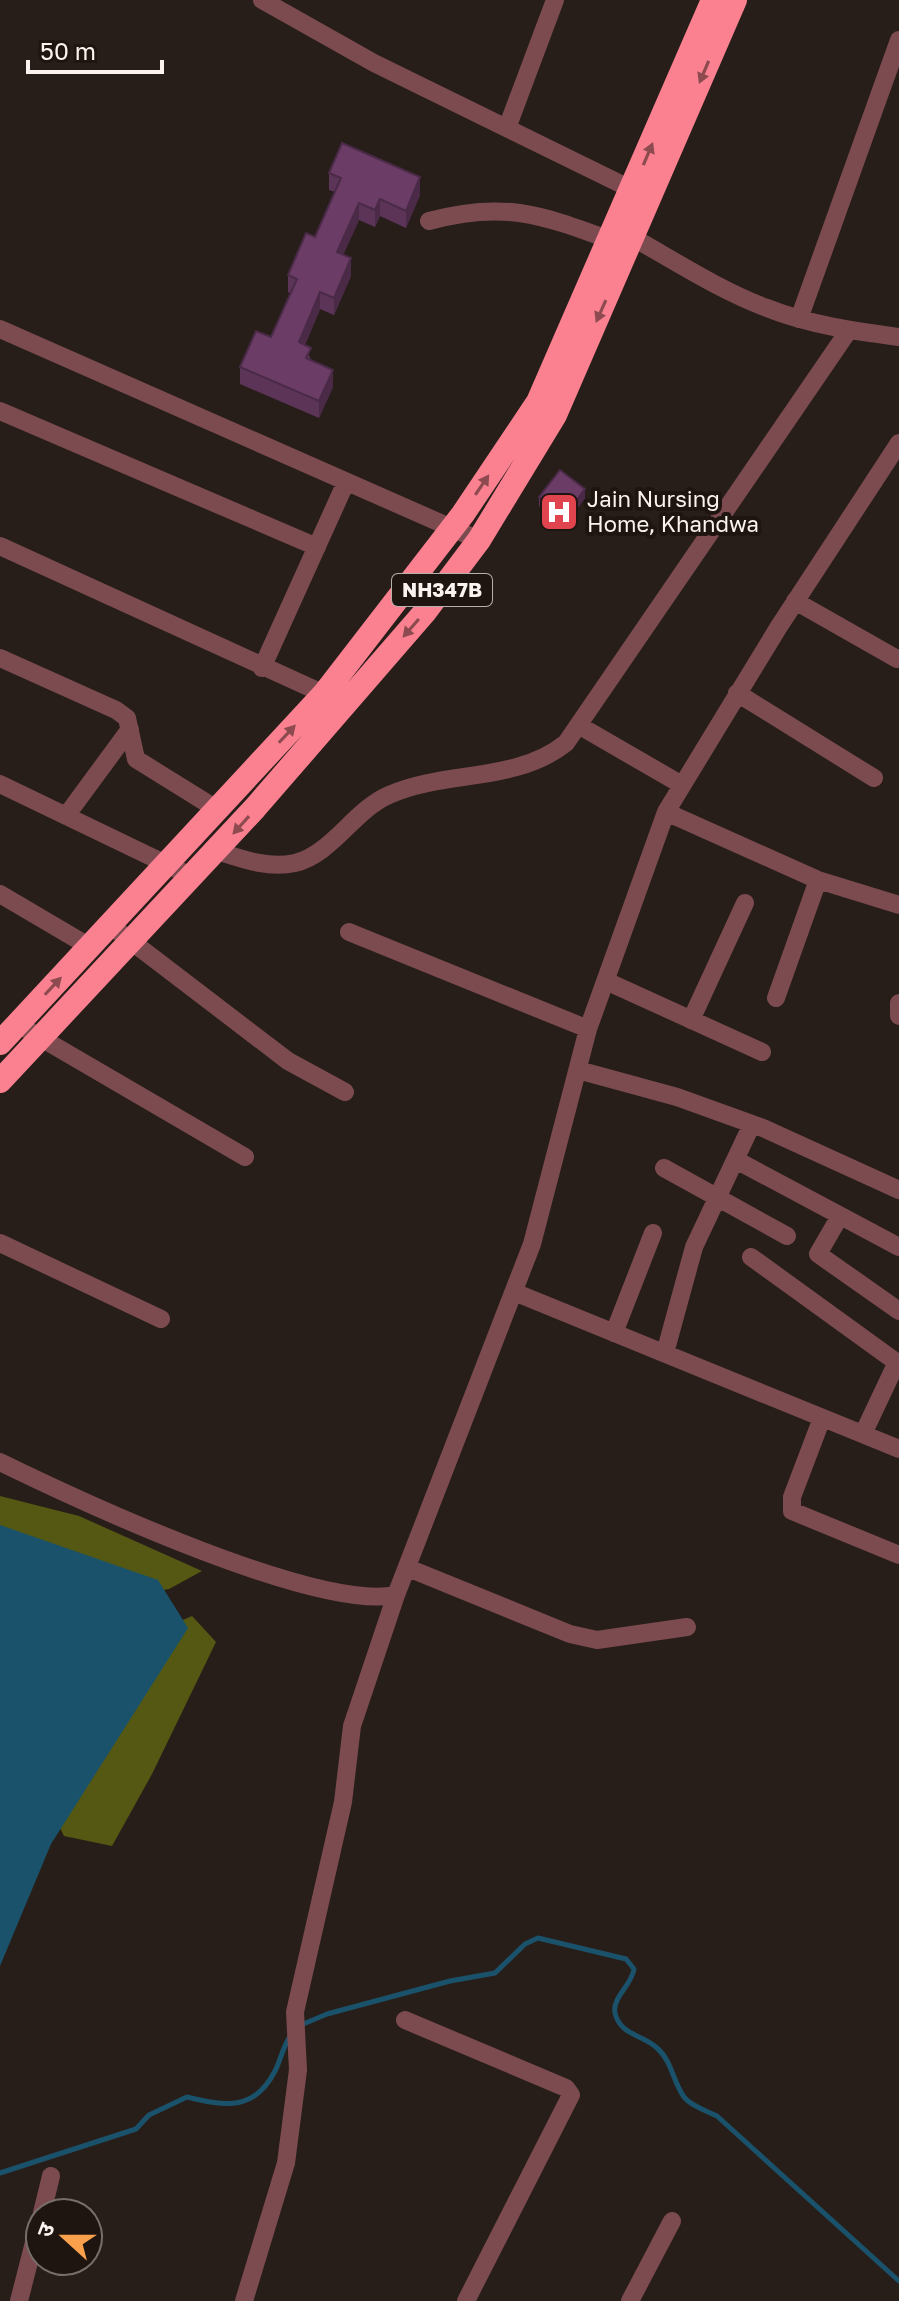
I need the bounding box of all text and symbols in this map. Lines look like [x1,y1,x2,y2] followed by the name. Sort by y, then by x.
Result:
[28,24,162,74] scale bar
[40,36,96,65] text: 50 m
[697,60,710,84] one-way arrow
[642,142,655,166] one-way arrow
[595,299,608,323] one-way arrow
[474,475,489,496] one-way arrow
[587,485,759,537] place label: Jain Nursing Home, Khandwa
[538,491,580,533] hospital icon: Jain Nursing Home, Khandwa
[392,574,492,606] road number: NH347B
[403,618,420,638] one-way arrow
[278,725,296,744] one-way arrow
[232,815,250,834] one-way arrow
[44,977,62,996] one-way arrow
[24,2197,104,2277] north arrow
[30,2218,60,2241] text: उ

